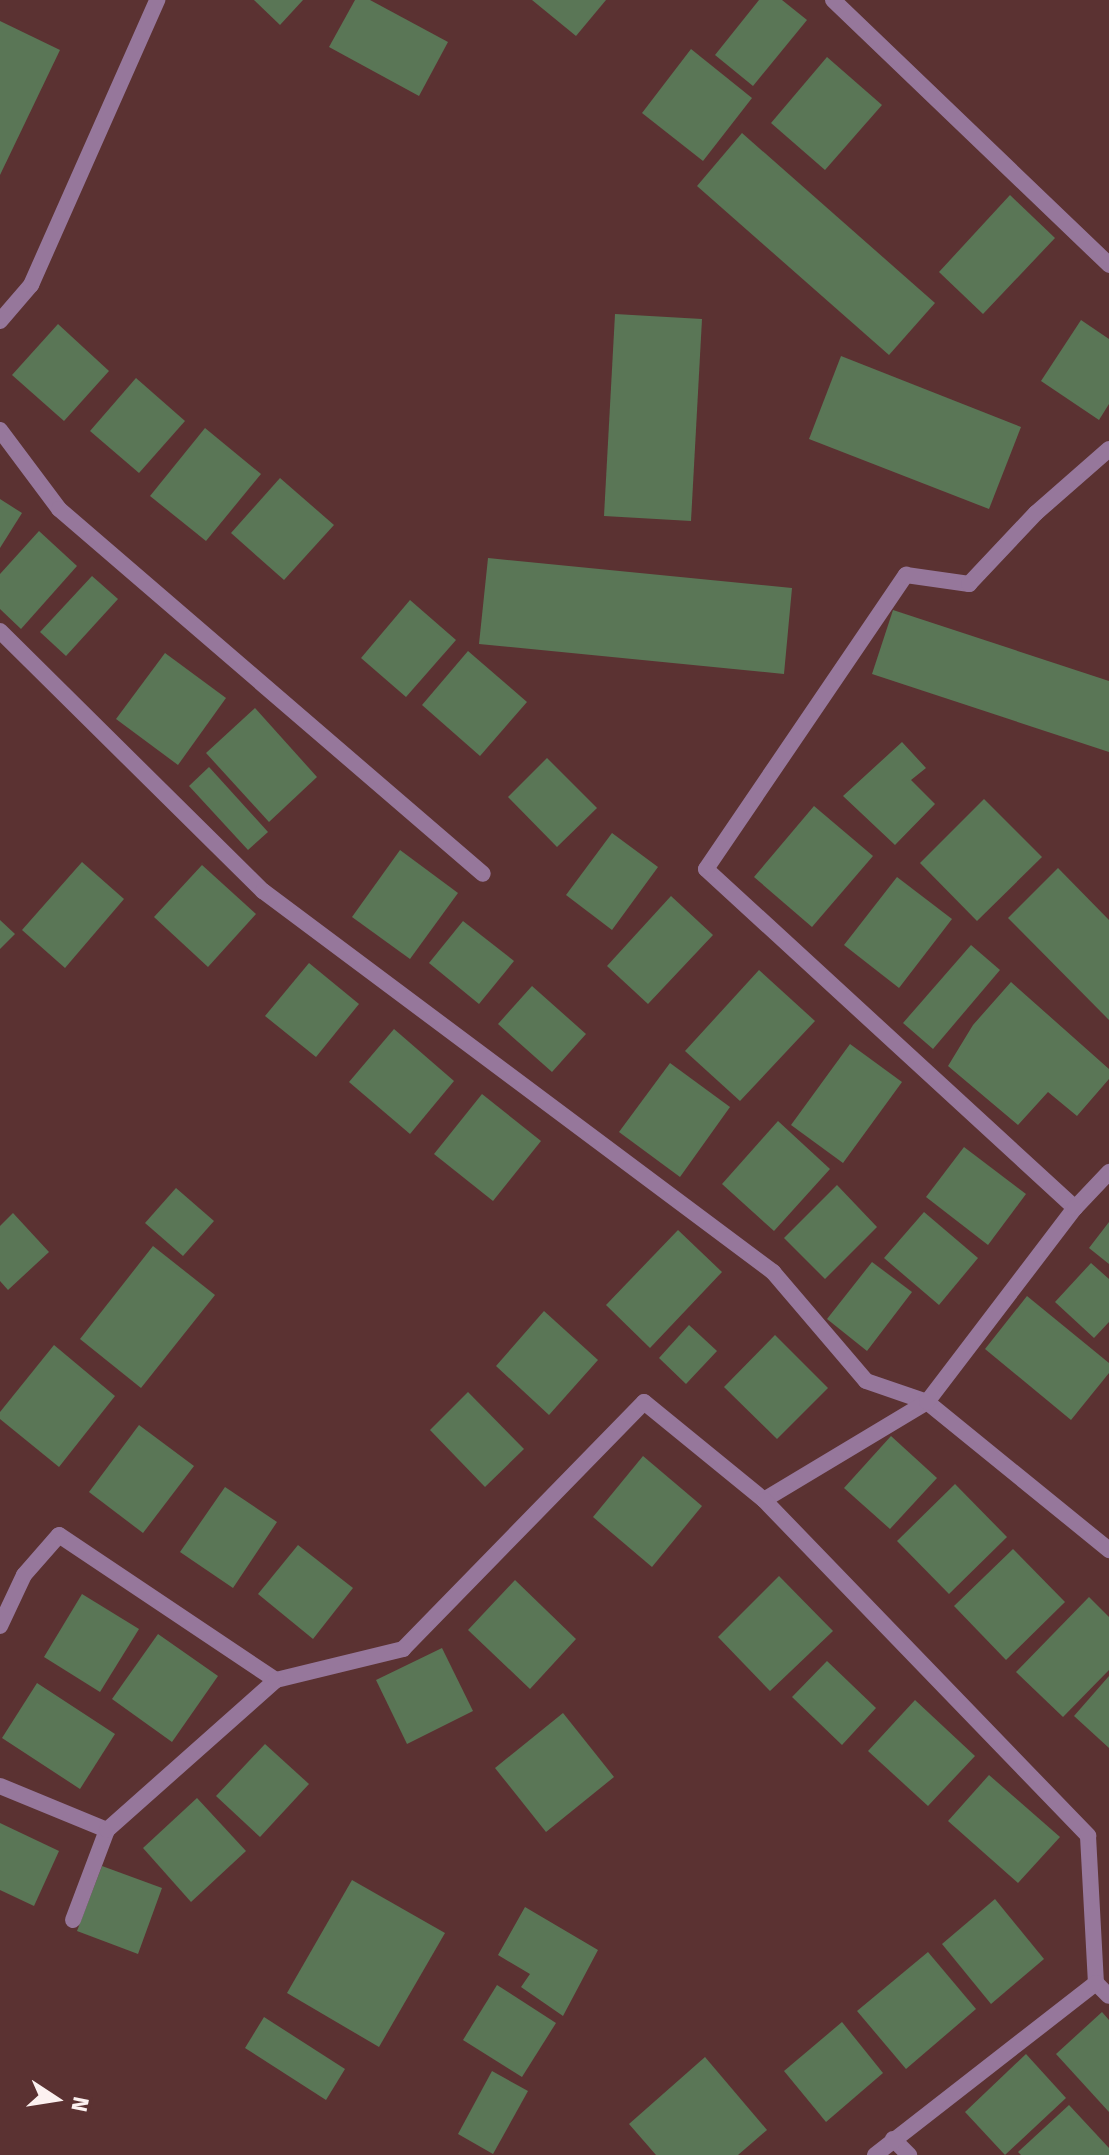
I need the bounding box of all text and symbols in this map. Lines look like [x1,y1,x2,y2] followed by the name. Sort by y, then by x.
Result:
[16,2059,96,2139] north arrow
[65,2094,95,2114] text: N

